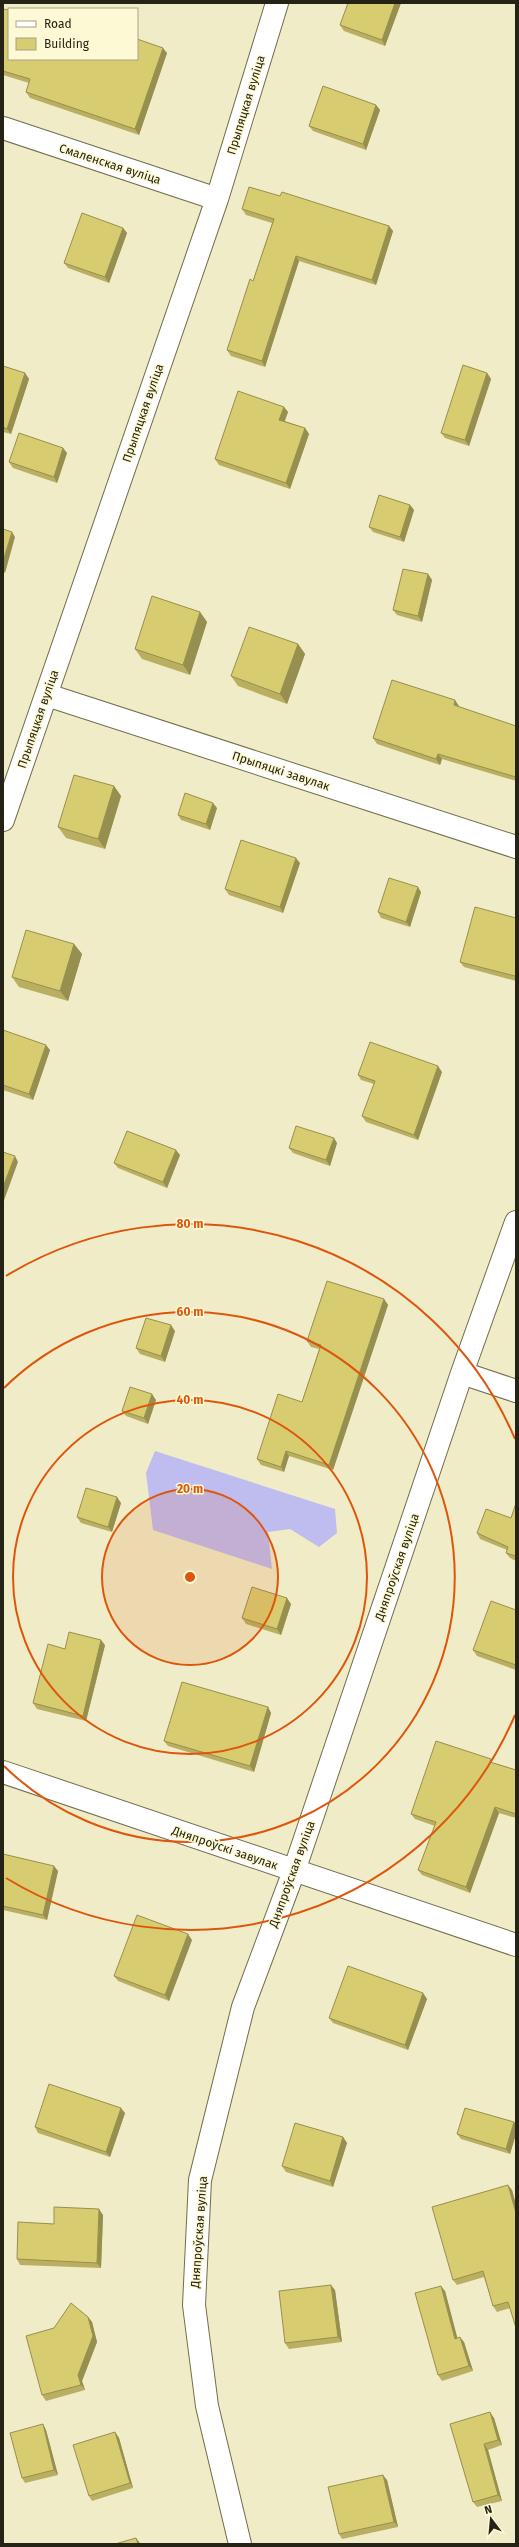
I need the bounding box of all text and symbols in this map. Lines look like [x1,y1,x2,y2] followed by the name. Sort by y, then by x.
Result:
[8,8,138,60] legend
[44,17,72,31] text: Road
[44,37,90,51] text: Building
[224,54,268,156] street label: Прыпяцкая вуліца
[57,141,163,187] street label: Смаленская вуліца
[120,362,166,464] street label: Прыпяцкая вуліца
[15,668,61,770] street label: Прыпяцкая вуліца
[230,749,332,794] street label: Прыпяцкі завулак
[177,1217,203,1231] text: 80 m
[177,1305,203,1319] text: 60 m
[177,1393,203,1407] text: 40 m
[177,1482,203,1496] text: 20 m
[372,1512,422,1623] street label: Дняпроўская вуліца
[183,1570,197,1584] centre of rings
[266,1819,318,1930] street label: Дняпроўская вуліца
[169,1823,281,1873] street label: Дняпроўскі завулак
[188,2175,210,2290] street label: Дняпроўская вуліца
[471,2499,511,2539] north arrow
[483,2503,494,2517] text: N

